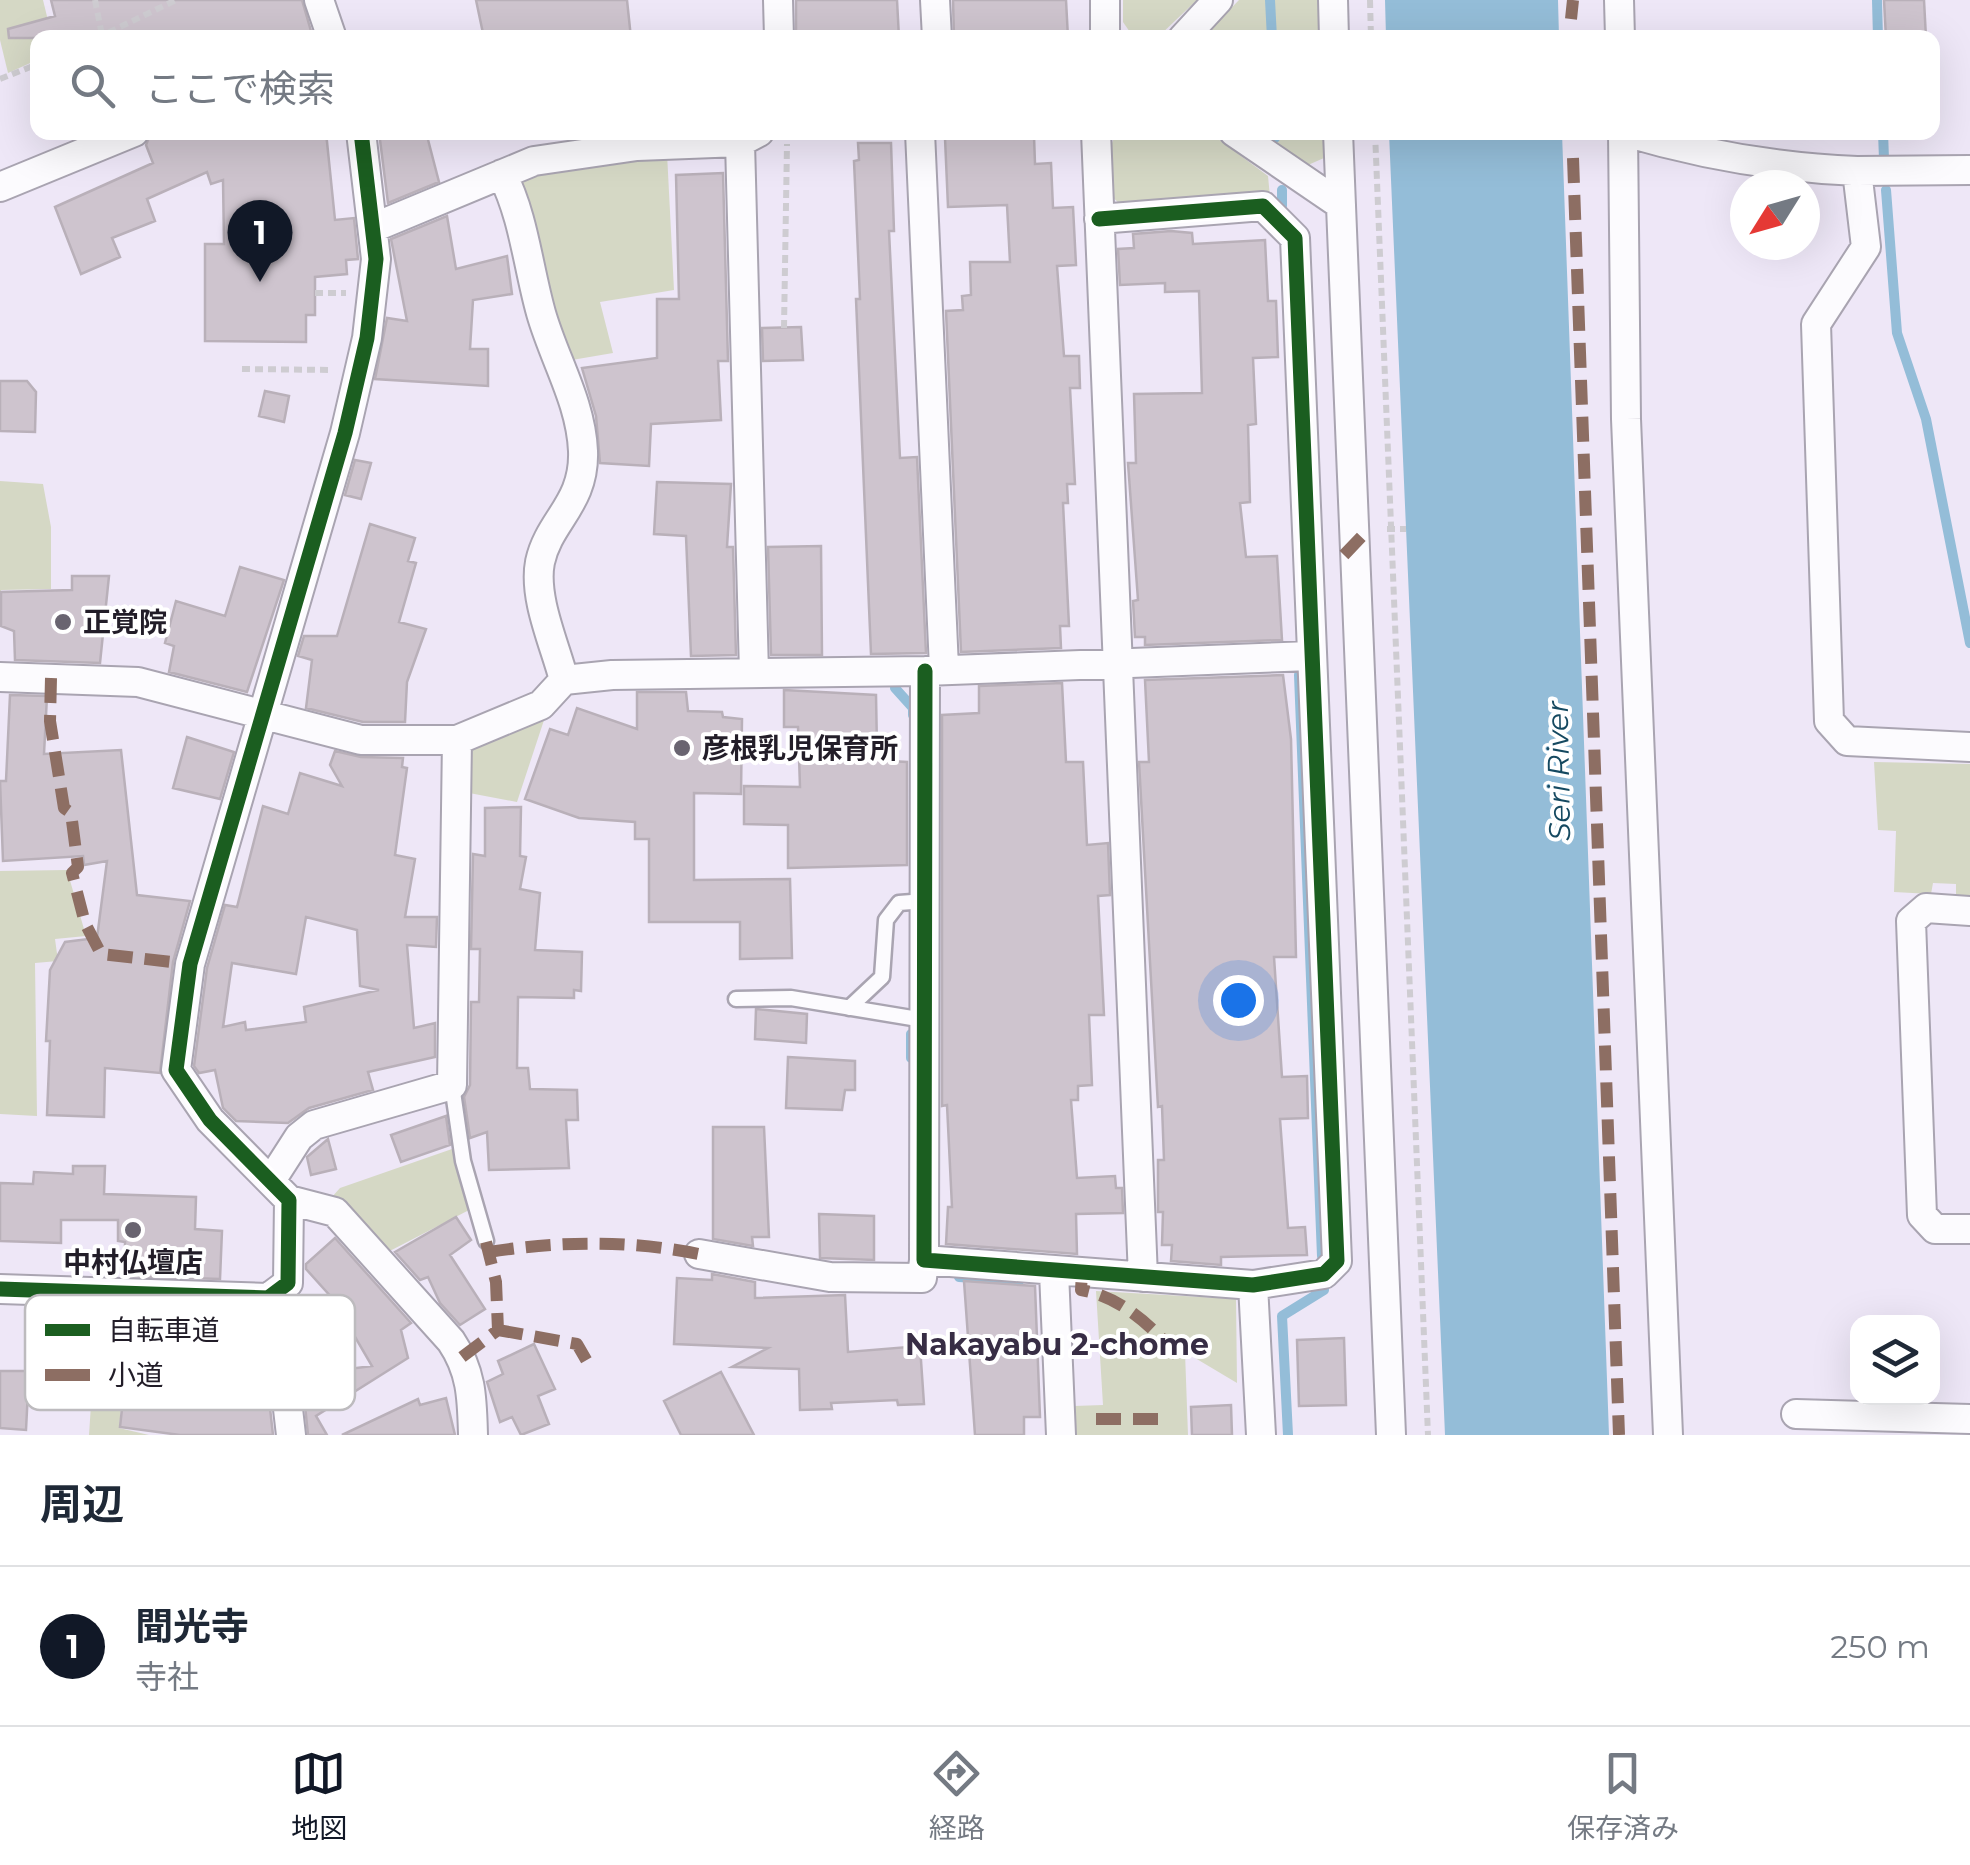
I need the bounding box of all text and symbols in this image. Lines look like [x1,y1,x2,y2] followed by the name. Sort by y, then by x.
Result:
[30,30,1940,140] search box
[65,58,120,113] icon: search
[145,65,335,112] text: ここで検索
[1730,170,1820,260] north arrow
[228,200,292,282] pin: 1
[83,605,167,639] place label: 正覚院
[52,611,74,633] marker: 正覚院
[1539,700,1578,841] water label: Seri River
[702,731,898,765] place label: 彦根乳児保育所
[671,737,693,759] marker: 彦根乳児保育所
[1213,975,1264,1026] your location
[122,1219,144,1241] marker: 中村仏壇店
[63,1245,203,1279] place label: 中村仏壇店
[25,1295,355,1410] legend
[108,1313,220,1347] text: 自転車道
[1850,1315,1940,1405] map controls
[1850,1315,1940,1405] button: layers
[905,1326,1209,1363] district label: Nakayabu 2-chome
[108,1358,164,1392] text: 小道
[40,1478,124,1530] text: 周辺
[135,1603,249,1650] text: 聞光寺
[66,1627,79,1666] text: 1
[1830,1627,1930,1666] text: 250 m
[135,1657,199,1696] text: 寺社
[291,1746,347,1846] tab: 地図
[929,1746,985,1846] tab: 経路
[1567,1746,1679,1846] tab: 保存済み

